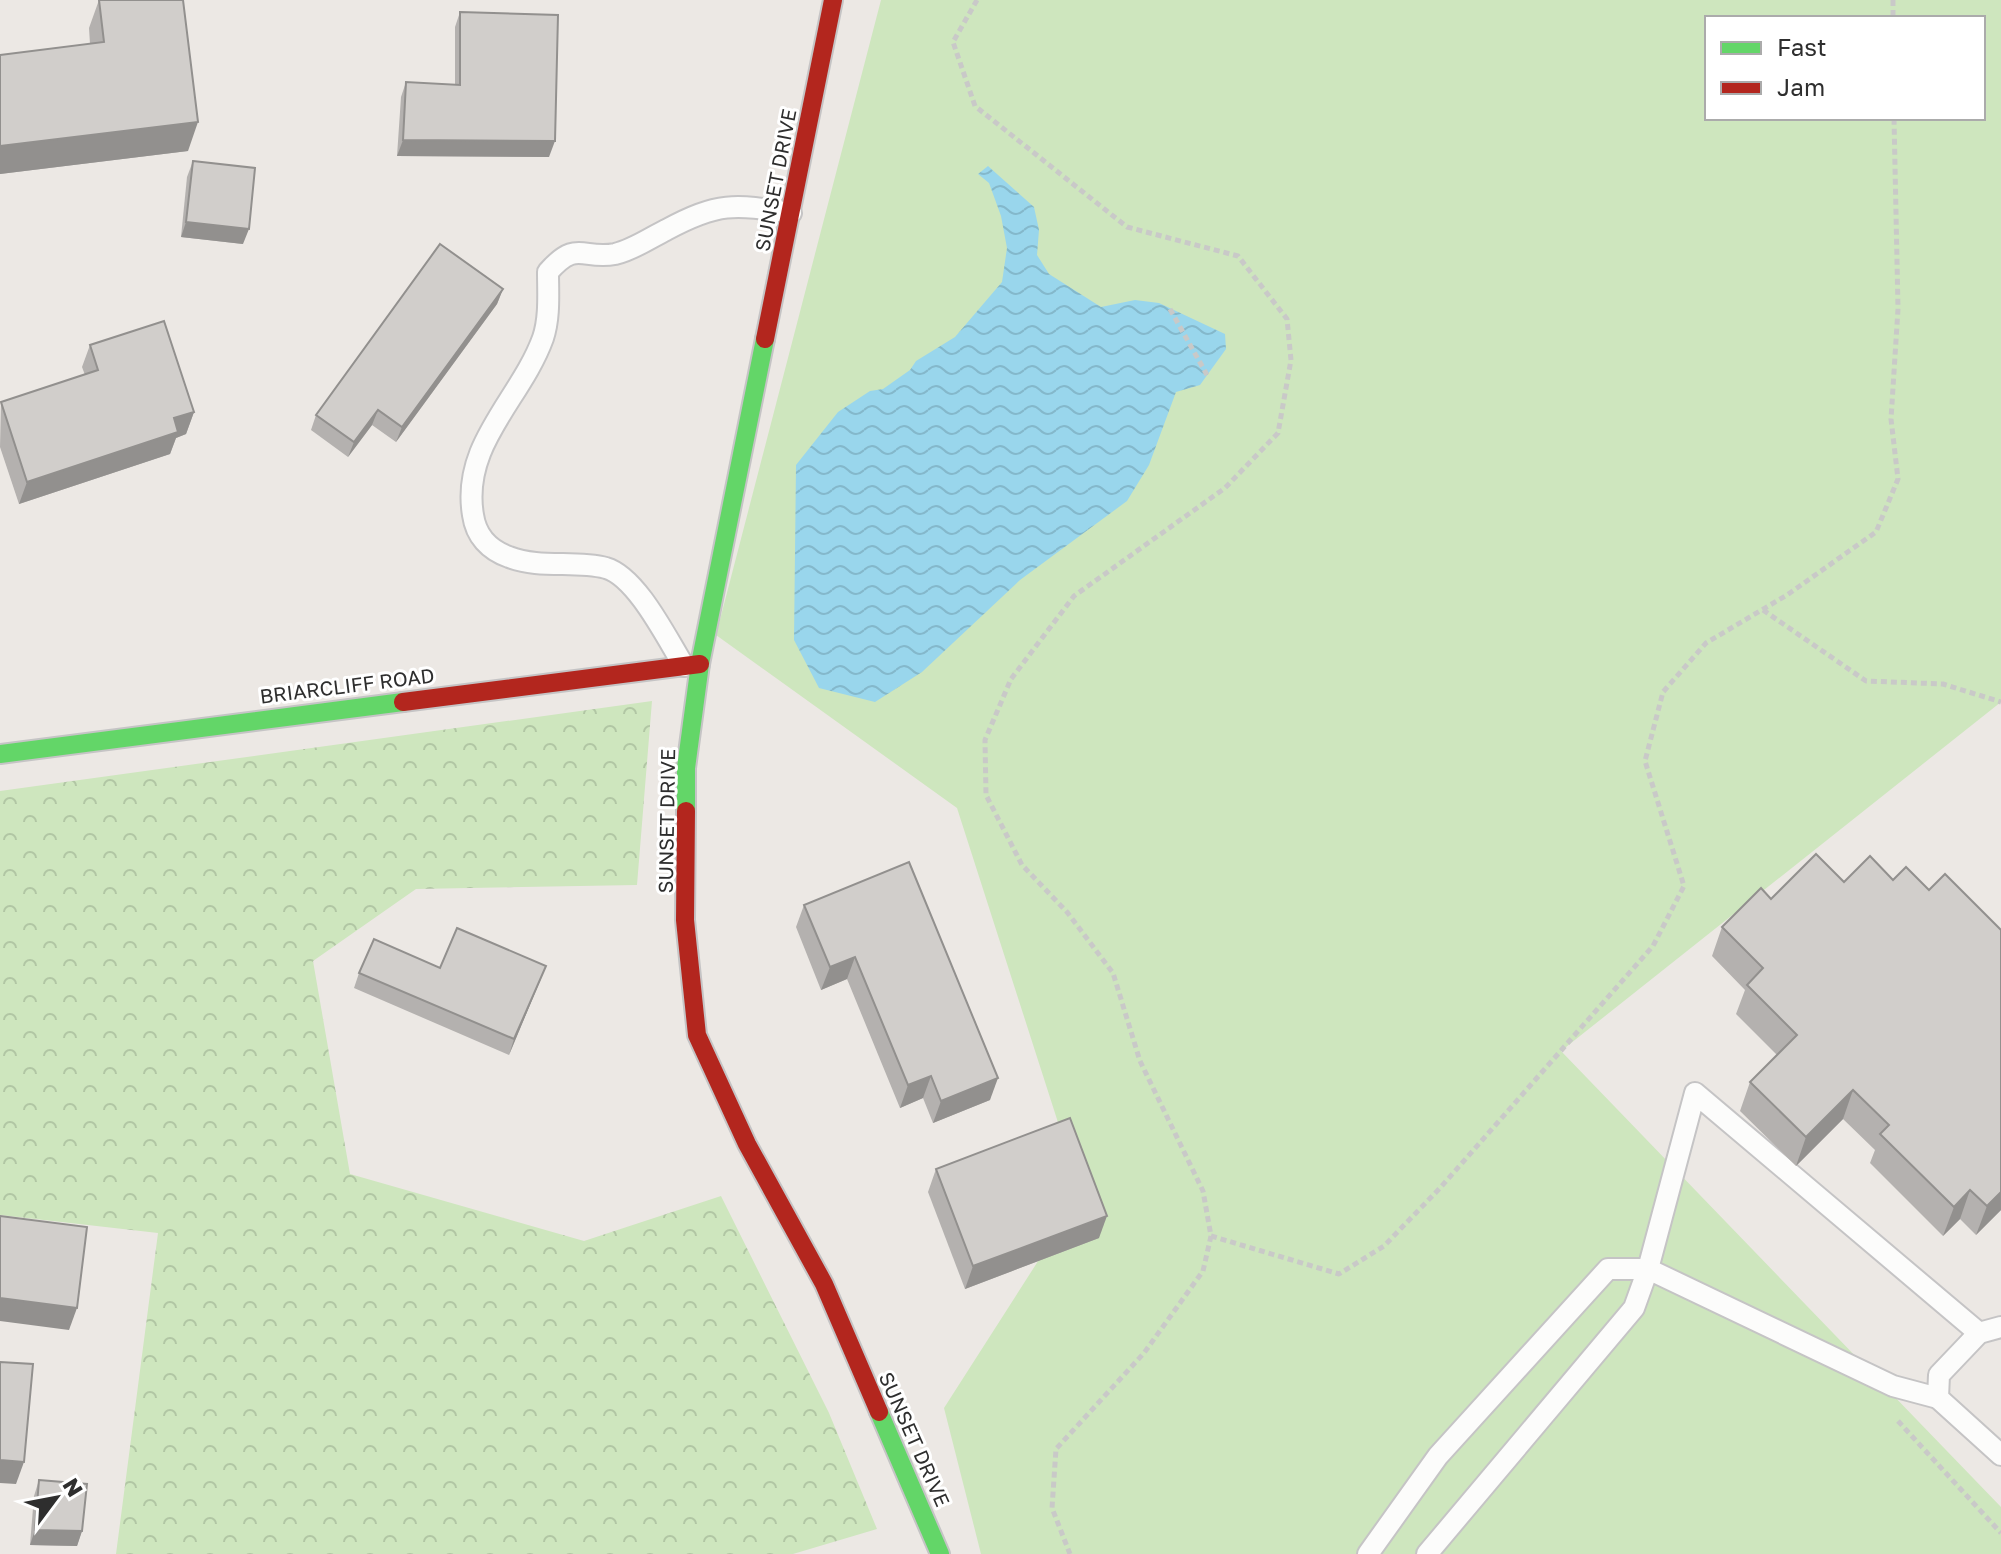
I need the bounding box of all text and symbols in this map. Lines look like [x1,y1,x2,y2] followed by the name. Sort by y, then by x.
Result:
[1705,16,1985,120] legend
[1777,32,1827,61] text: Fast
[1777,72,1825,101] text: Jam
[749,107,801,253] street label: SUNSET DRIVE
[258,662,436,708] street label: BRIARCLIFF ROAD
[653,748,679,894] street label: SUNSET DRIVE
[875,1368,955,1510] street label: SUNSET DRIVE
[16,1458,96,1538] north arrow
[58,1473,89,1501] text: N

